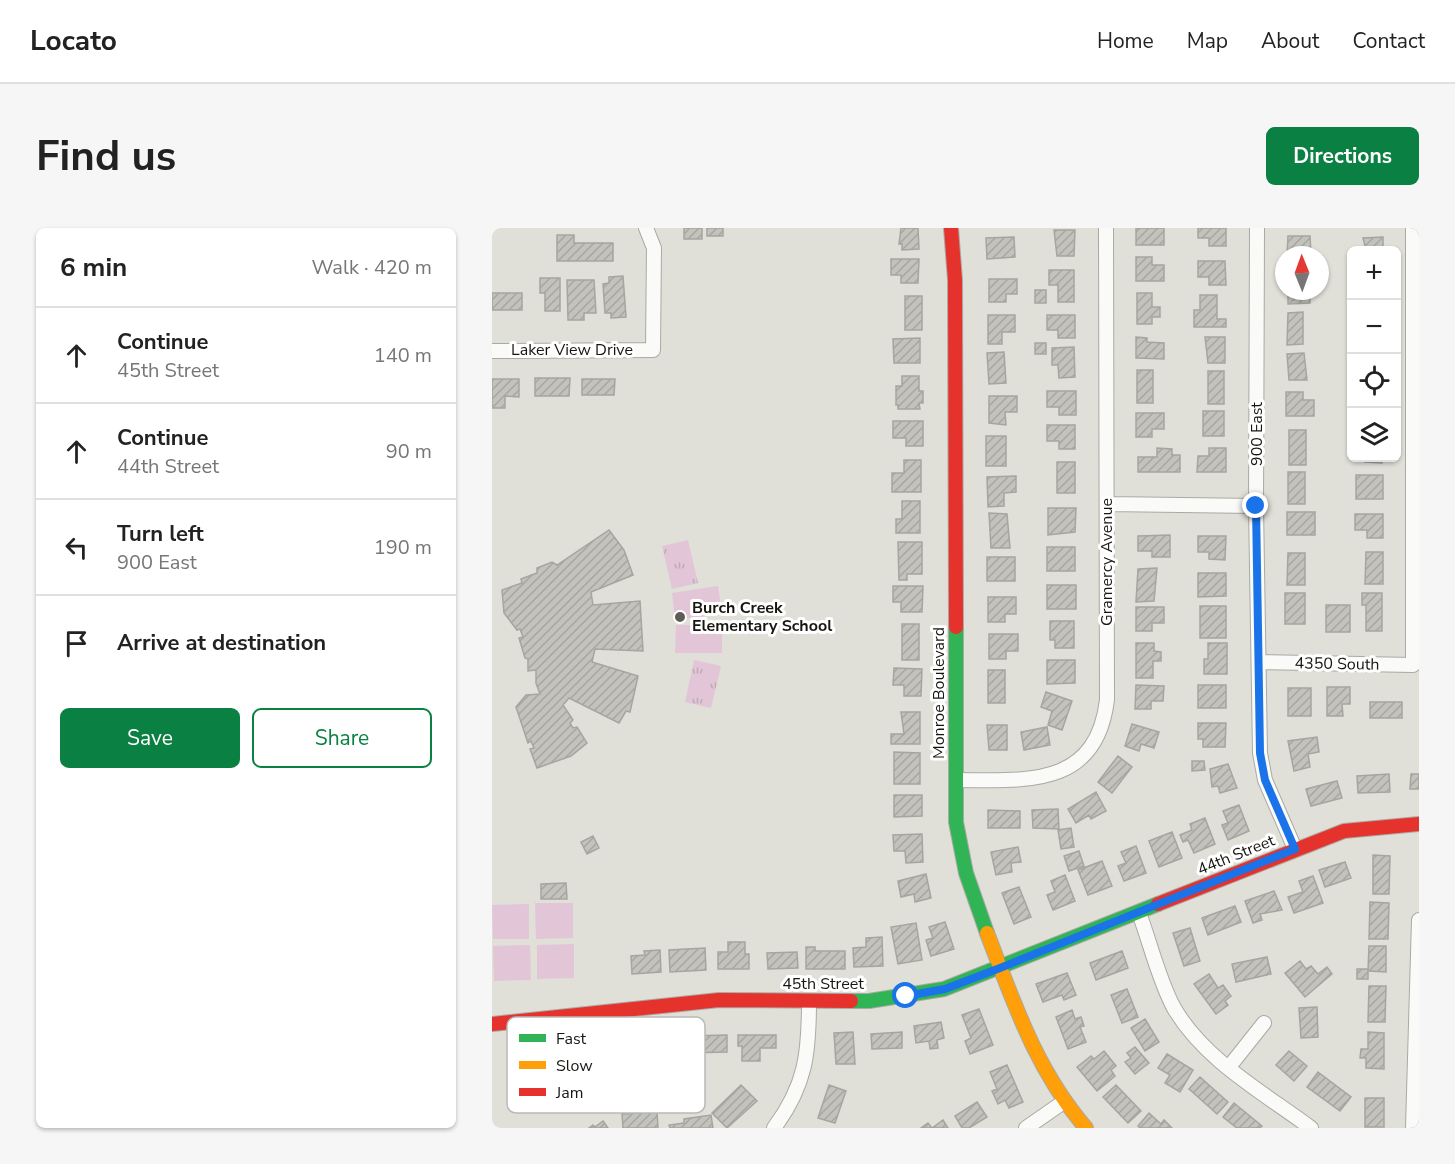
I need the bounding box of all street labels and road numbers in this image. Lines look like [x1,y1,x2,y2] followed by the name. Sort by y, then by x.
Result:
[511,339,633,361] street label: Laker View Drive
[1246,402,1268,466] street label: 900 East
[1096,498,1118,626] street label: Gramercy Avenue
[928,627,950,759] street label: Monroe Boulevard
[1294,652,1380,676] street label: 4350 South
[1194,829,1278,880] street label: 44th Street
[782,973,864,995] street label: 45th Street

